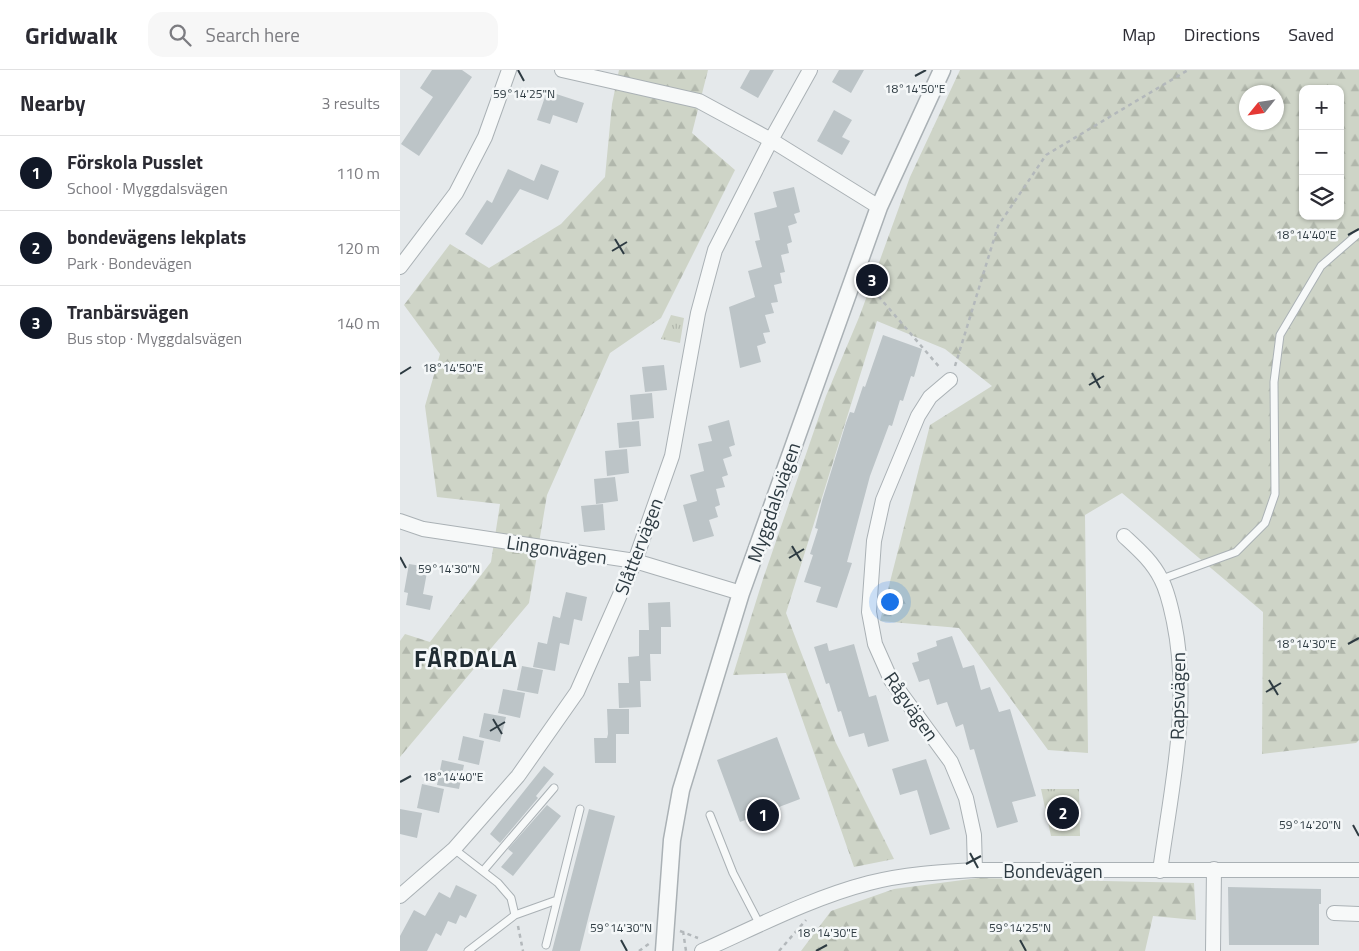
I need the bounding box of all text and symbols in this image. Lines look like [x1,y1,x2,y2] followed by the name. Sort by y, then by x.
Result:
[148,12,498,57] search box
[25,17,118,53] text: Gridwalk
[206,20,300,49] text: Search here
[166,21,194,49] icon: search
[1122,21,1156,48] text: Map
[1184,21,1260,48] text: Directions
[1288,21,1334,48] text: Saved
[885,79,946,98] text: 18°14'50"E
[493,84,555,103] text: 59°14'25"N
[1239,85,1284,130] north arrow
[1299,85,1344,220] map controls
[1299,85,1344,130] button: +
[20,87,85,119] text: Nearby
[321,91,380,115] text: 3 results
[1299,130,1344,175] button: −
[67,147,203,176] text: Förskola Pusslet
[32,161,40,185] text: 1
[336,161,380,185] text: 110 m
[1299,175,1344,220] button: layers
[67,176,228,200] text: School · Myggdalsvägen
[67,222,246,251] text: bondevägens lekplats
[1276,225,1337,244] text: 18°14'40"E
[32,236,40,260] text: 2
[336,236,380,260] text: 120 m
[67,251,192,275] text: Park · Bondevägen
[856,261,888,299] pin: 3
[67,297,189,326] text: Tranbärsvägen
[32,311,40,335] text: 3
[336,311,380,335] text: 140 m
[67,326,242,350] text: Bus stop · Myggdalsvägen
[423,358,484,377] text: 18°14'50"E
[739,438,807,566] street label: Myggdalsvägen
[606,493,670,599] street label: Slåttervägen
[505,527,609,571] street label: Lingonvägen
[418,559,480,578] text: 59°14'30"N
[877,589,903,615] your location
[1276,634,1337,653] text: 18°14'30"E
[414,640,518,676] district label: FÅRDALA
[1162,652,1192,740] street label: Rapsvägen
[877,665,947,747] street label: Rågvägen
[423,767,484,786] text: 18°14'40"E
[1047,794,1079,832] pin: 2
[747,796,779,834] pin: 1
[1279,815,1341,834] text: 59°14'20"N
[1003,856,1103,885] street label: Bondevägen
[590,918,652,937] text: 59°14'30"N
[989,918,1051,937] text: 59°14'25"N
[797,923,858,942] text: 18°14'30"E

